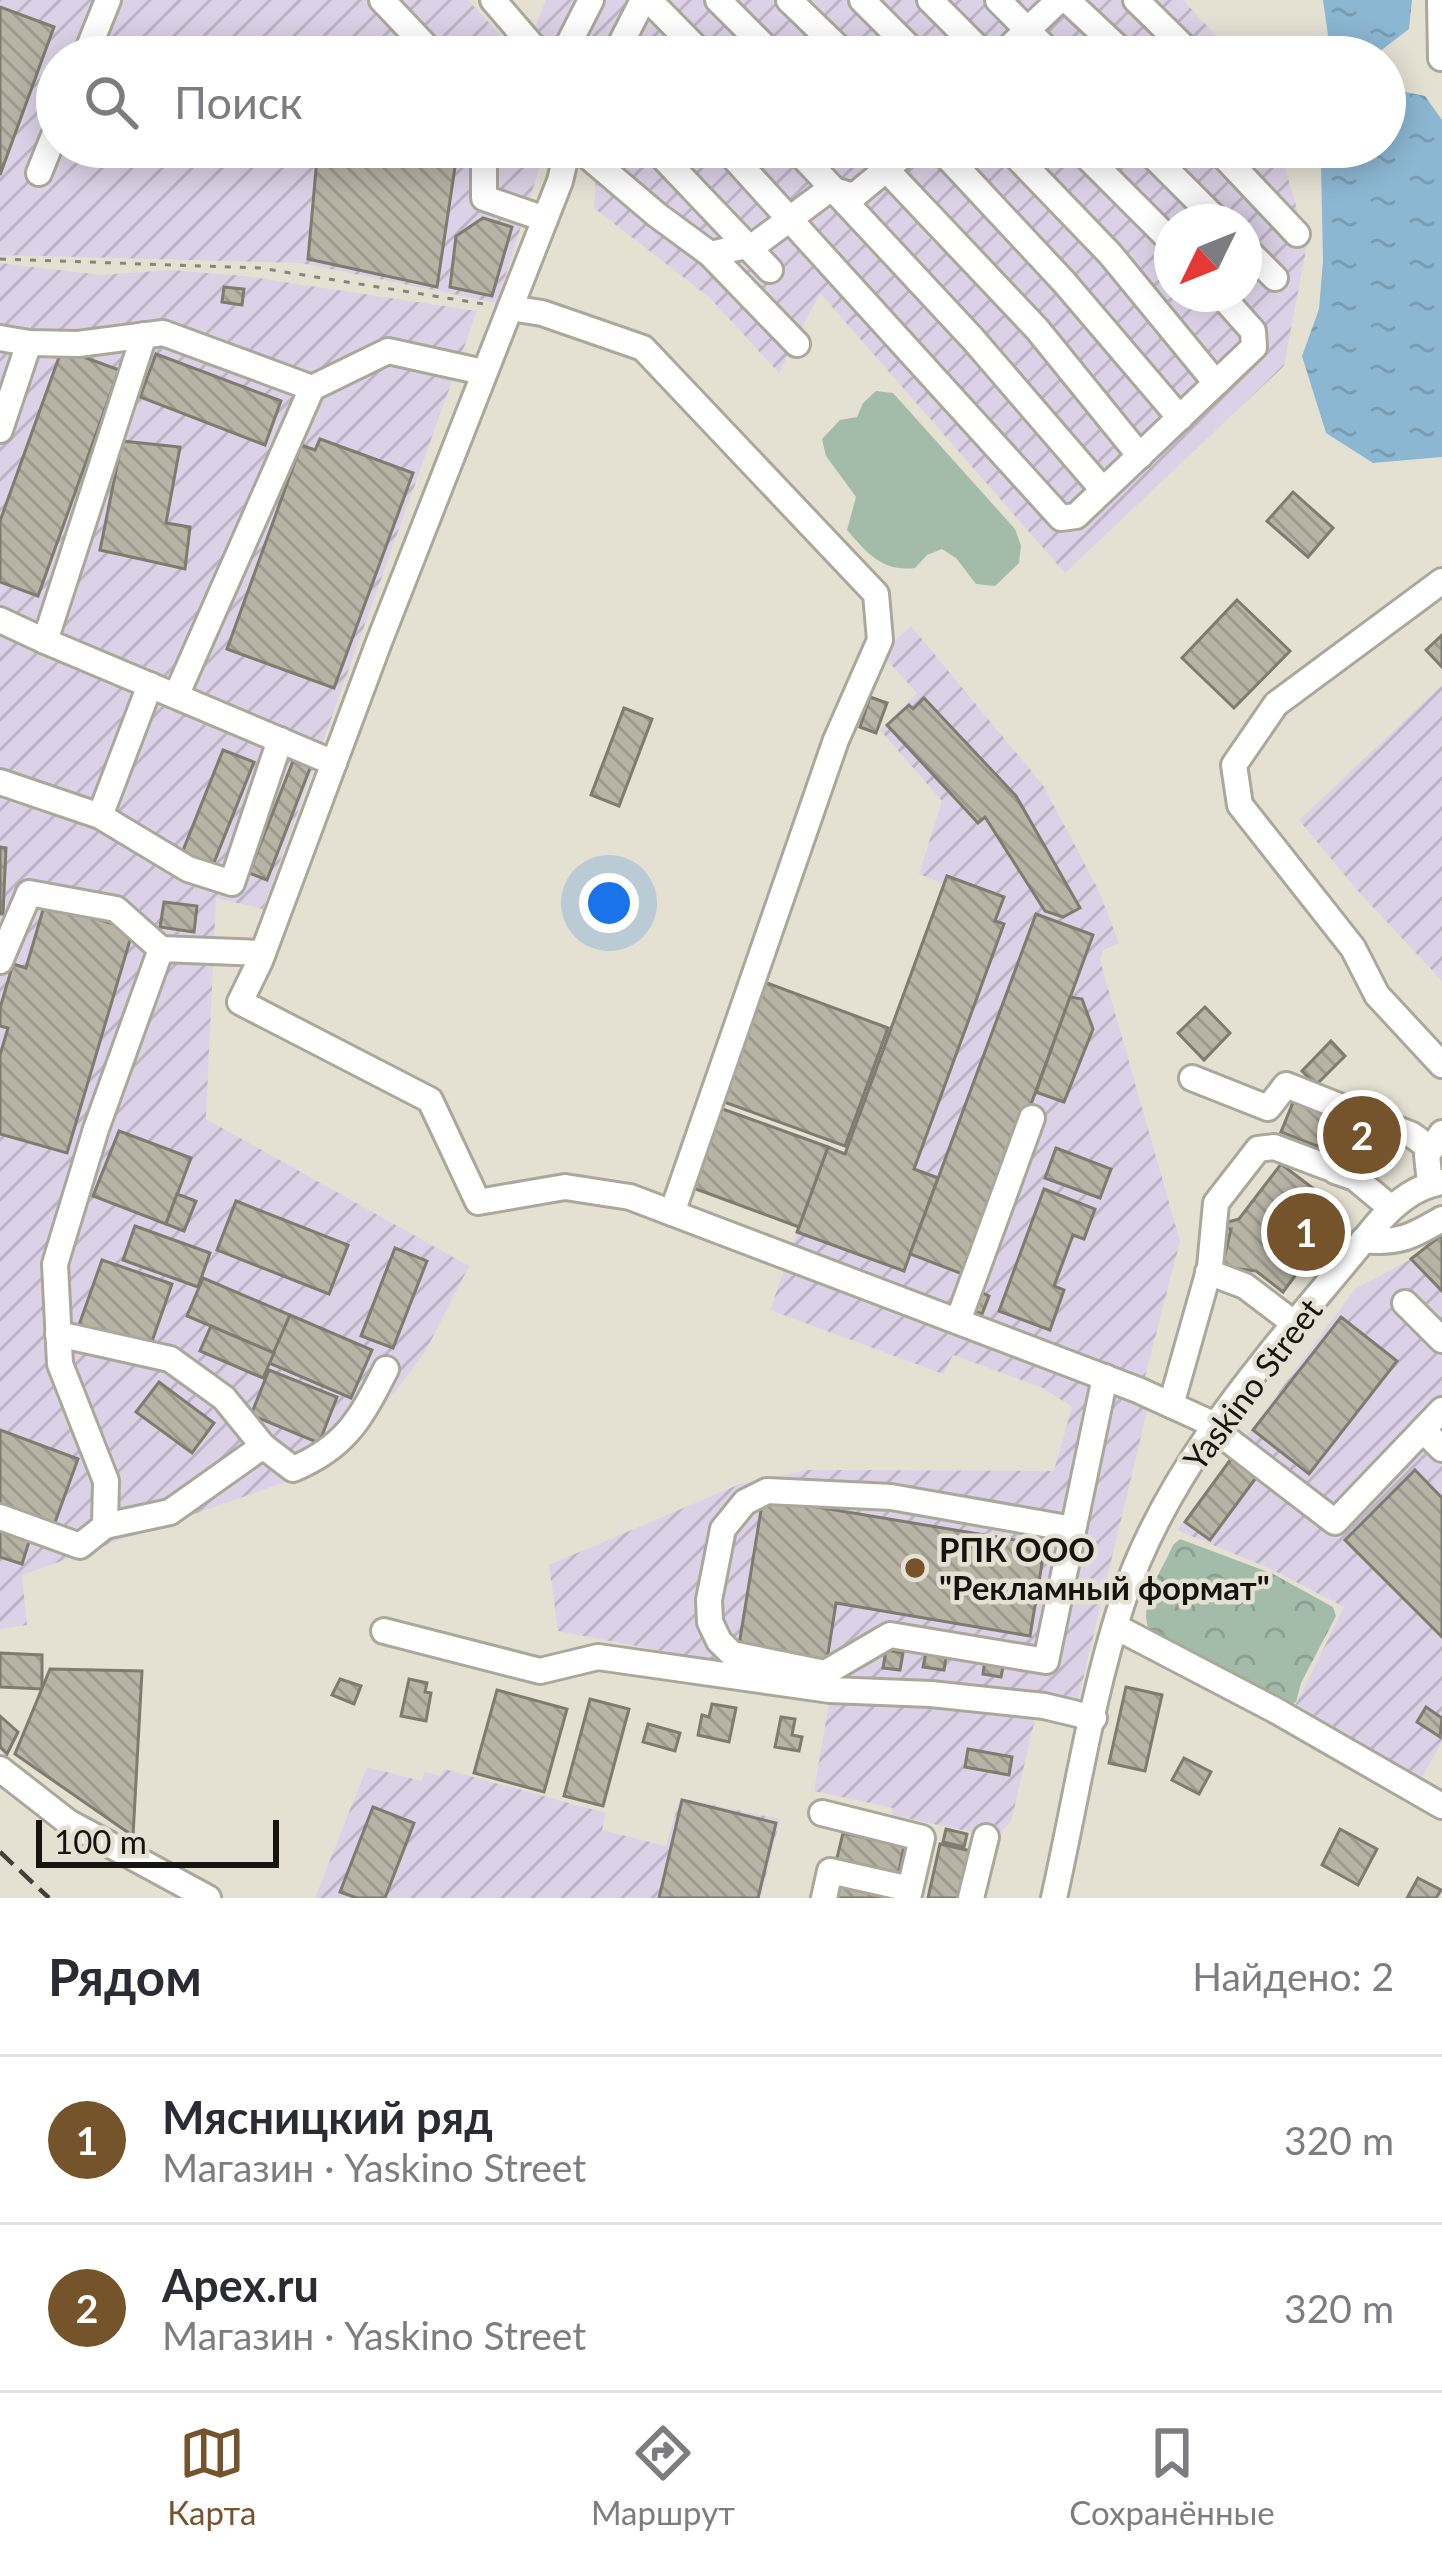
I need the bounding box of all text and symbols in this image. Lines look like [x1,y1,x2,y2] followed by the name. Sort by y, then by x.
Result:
[36,36,1406,168] search box
[78,69,144,135] icon: search
[174,75,303,129] text: Поиск
[1154,204,1262,312] north arrow
[579,873,639,933] your location
[1323,1090,1401,1180] pin: 2
[1267,1187,1345,1277] pin: 1
[1174,1290,1330,1478] street label: Yaskino Street
[939,1529,1270,1607] place label: РПК ООО "Рекламный формат"
[902,1555,928,1581] marker: РПК ООО "Рекламный формат"
[36,1814,279,1867] scale bar
[54,1821,147,1861] text: 100 m
[48,1946,202,2007] text: Рядом
[1192,1953,1394,1999] text: Найдено: 2
[162,2090,493,2144] text: Мясницкий ряд
[76,2117,98,2163] text: 1
[1284,2117,1394,2163] text: 320 m
[162,2144,586,2190] text: Магазин · Yaskino Street
[162,2258,319,2312] text: Apex.ru
[76,2285,98,2331] text: 2
[1284,2285,1394,2331] text: 320 m
[162,2312,586,2358] text: Магазин · Yaskino Street
[167,2420,256,2532] tab: Карта
[591,2420,735,2532] tab: Маршрут
[1069,2420,1275,2532] tab: Сохранённые

